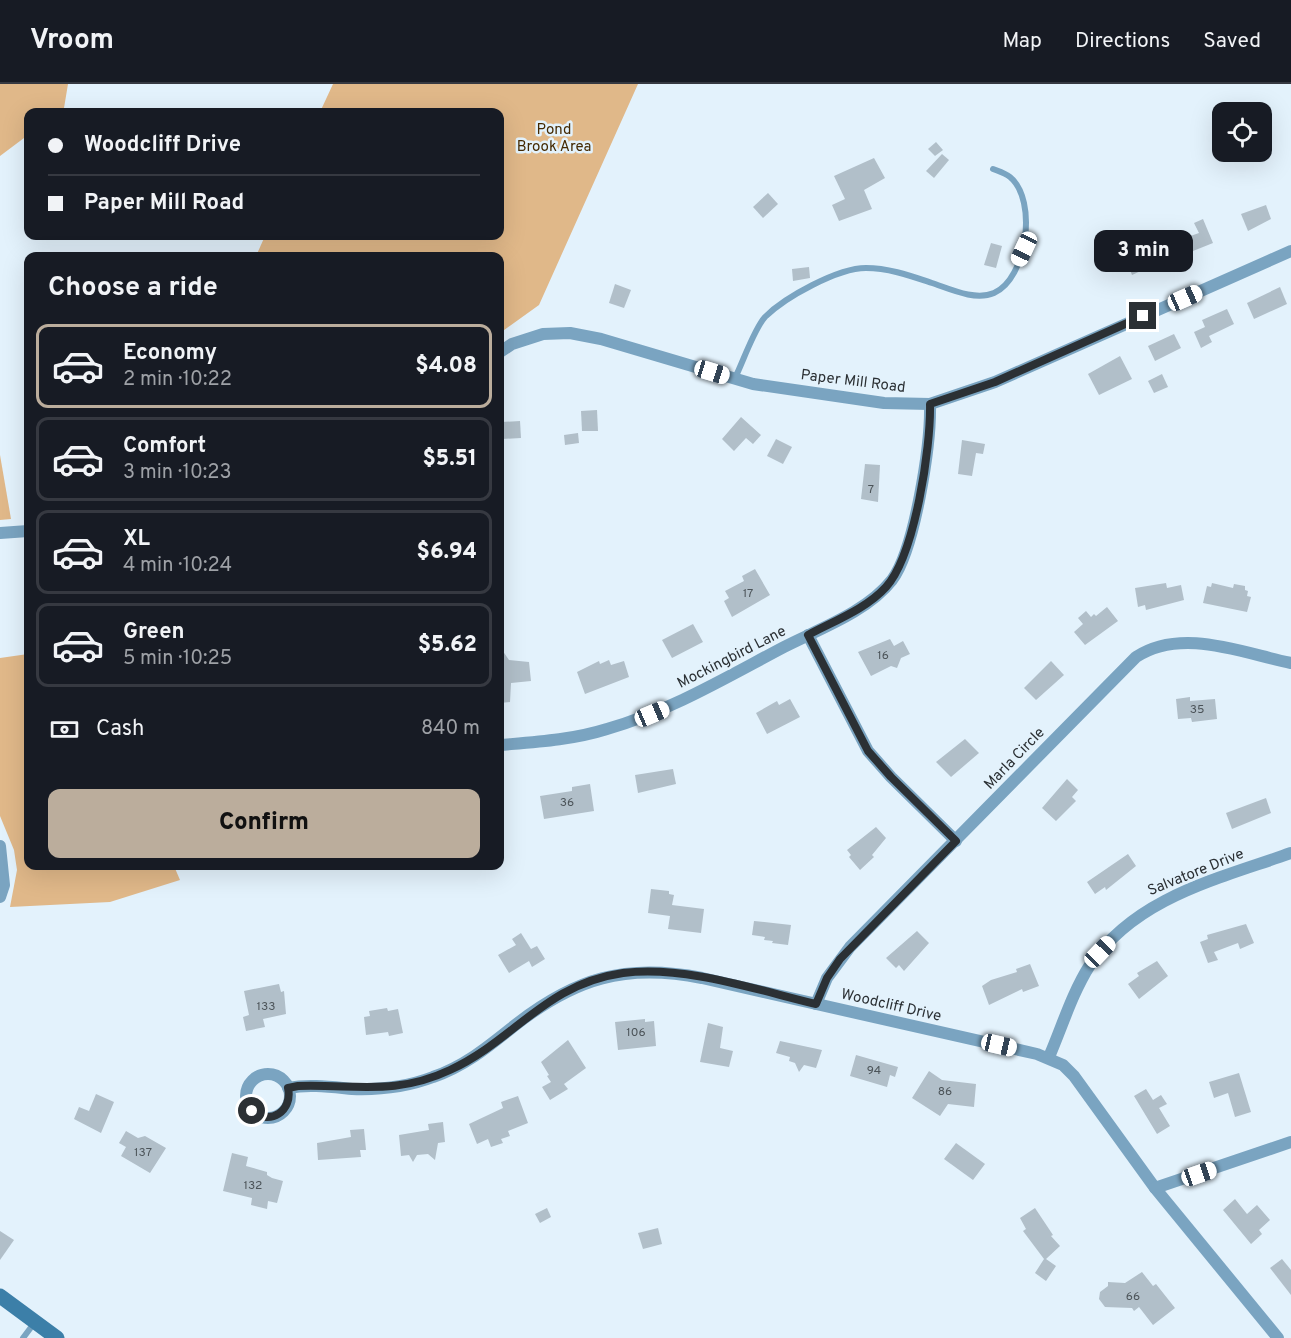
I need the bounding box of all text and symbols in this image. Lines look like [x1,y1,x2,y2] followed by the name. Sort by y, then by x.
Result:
[30,23,114,59] text: Vroom
[1002,28,1042,55] text: Map
[1075,28,1170,55] text: Directions
[1203,28,1261,55] text: Saved
[1212,102,1272,162] map controls
[1212,102,1272,162] button: locate
[517,121,591,157] park label: Pond Brook Area
[84,132,241,159] text: Woodcliff Drive
[84,190,244,217] text: Paper Mill Road
[1008,229,1040,269] car
[1094,229,1192,271] callout: 3 min
[1117,238,1170,264] text: 3 min
[48,271,218,305] text: Choose a ride
[1165,282,1205,314] car
[1129,302,1156,329] route end
[51,339,105,393] icon: car
[123,340,217,367] text: Economy
[415,353,477,380] text: $4.08
[692,358,732,386] car
[799,366,907,398] street label: Paper Mill Road
[123,367,232,393] text: 2 min · 10:22
[51,432,105,486] icon: car
[123,433,206,460] text: Comfort
[422,446,477,473] text: $5.51
[123,460,232,486] text: 3 min · 10:23
[868,482,874,498] house number: 7
[51,525,105,579] icon: car
[123,526,150,553] text: XL
[417,539,477,566] text: $6.94
[123,553,232,579] text: 4 min · 10:24
[743,586,753,602] house number: 17
[51,618,105,672] icon: car
[123,619,185,646] text: Green
[674,622,790,694] street label: Mockingbird Lane
[418,632,477,659] text: $5.62
[123,646,232,672] text: 5 min · 10:25
[877,648,889,664] house number: 16
[632,699,672,729] car
[1190,702,1204,718] house number: 35
[48,713,81,746] icon: cash
[96,716,145,743] text: Cash
[421,716,480,742] text: 840 m
[981,724,1049,794] street label: Marla Circle
[48,789,480,858] button: Confirm
[560,795,574,811] house number: 36
[1145,845,1247,901] street label: Salvatore Drive
[1081,933,1119,971] car
[839,985,943,1027] street label: Woodcliff Drive
[257,999,275,1015] house number: 133
[626,1025,646,1041] house number: 106
[979,1032,1019,1058] car
[867,1063,881,1079] house number: 94
[938,1084,952,1100] house number: 86
[238,1097,265,1124] route start
[134,1145,152,1161] house number: 137
[1179,1160,1219,1188] car
[244,1178,262,1194] house number: 132
[1126,1289,1140,1305] house number: 66

